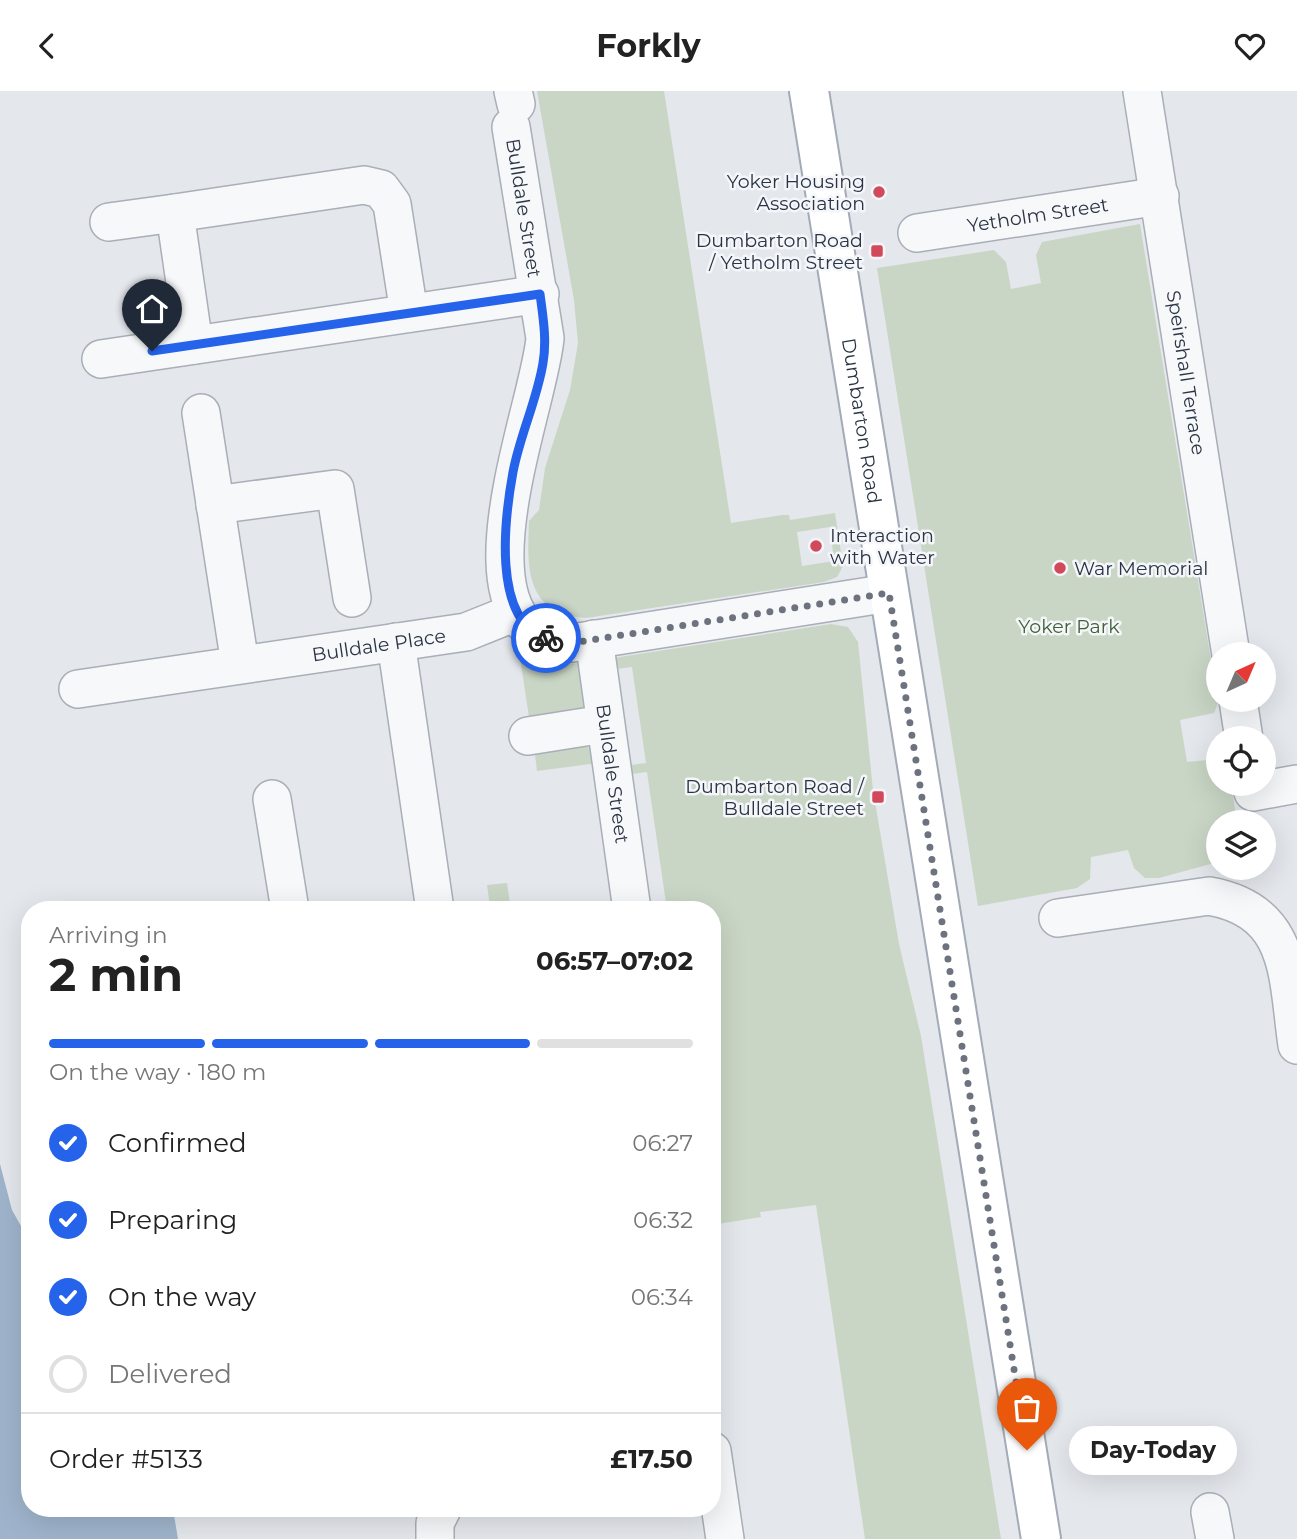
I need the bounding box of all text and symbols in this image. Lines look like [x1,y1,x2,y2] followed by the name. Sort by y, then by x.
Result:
[596,26,701,65] text: Forkly
[28,27,66,65] icon: back
[1231,27,1269,65] icon: heart
[501,137,546,280] street label: Bulldale Street
[727,170,865,215] place label: Yoker Housing Association
[871,184,887,200] marker: Yoker Housing Association
[965,193,1110,237] street label: Yetholm Street
[696,229,863,274] place label: Dumbarton Road / Yetholm Street
[869,243,885,259] marker: Dumbarton Road / Yetholm Street
[122,279,182,351] pin
[1162,289,1210,457] street label: Speirshall Terrace
[133,290,171,328] icon: home
[837,336,886,505] street label: Dumbarton Road
[830,524,935,569] place label: Interaction with Water
[808,538,824,554] marker: Interaction with Water
[1074,557,1208,580] place label: War Memorial
[1052,560,1068,576] marker: War Memorial
[511,603,581,673] courier
[1018,615,1120,638] park label: Yoker Park
[527,619,565,657] icon: bike
[310,624,447,667] street label: Bulldale Place
[1206,642,1276,712] north arrow
[1206,642,1276,880] map controls
[591,703,634,845] street label: Bulldale Street
[1206,726,1276,796] button: locate
[685,775,866,820] place label: Dumbarton Road / Bulldale Street
[870,789,886,805] marker: Dumbarton Road / Bulldale Street
[1206,810,1276,880] button: layers
[49,921,168,949] text: Arriving in
[536,945,693,977] text: 06:57–07:02
[49,946,183,1003] text: 2 min
[49,1058,267,1086] text: On the way · 180 m
[49,1124,87,1162] icon: check
[108,1127,247,1159] text: Confirmed
[632,1129,693,1157] text: 06:27
[49,1201,87,1239] icon: check
[108,1204,237,1236] text: Preparing
[633,1206,693,1234] text: 06:32
[49,1278,87,1316] icon: check
[108,1281,256,1313] text: On the way
[631,1283,693,1311] text: 06:34
[108,1358,232,1390] text: Delivered
[997,1378,1057,1450] pin
[1008,1389,1046,1427] icon: bag
[1069,1425,1237,1475] callout: Day-Today
[1090,1436,1216,1464] text: Day-Today
[49,1443,203,1475] text: Order #5133
[610,1443,693,1475] text: £17.50

